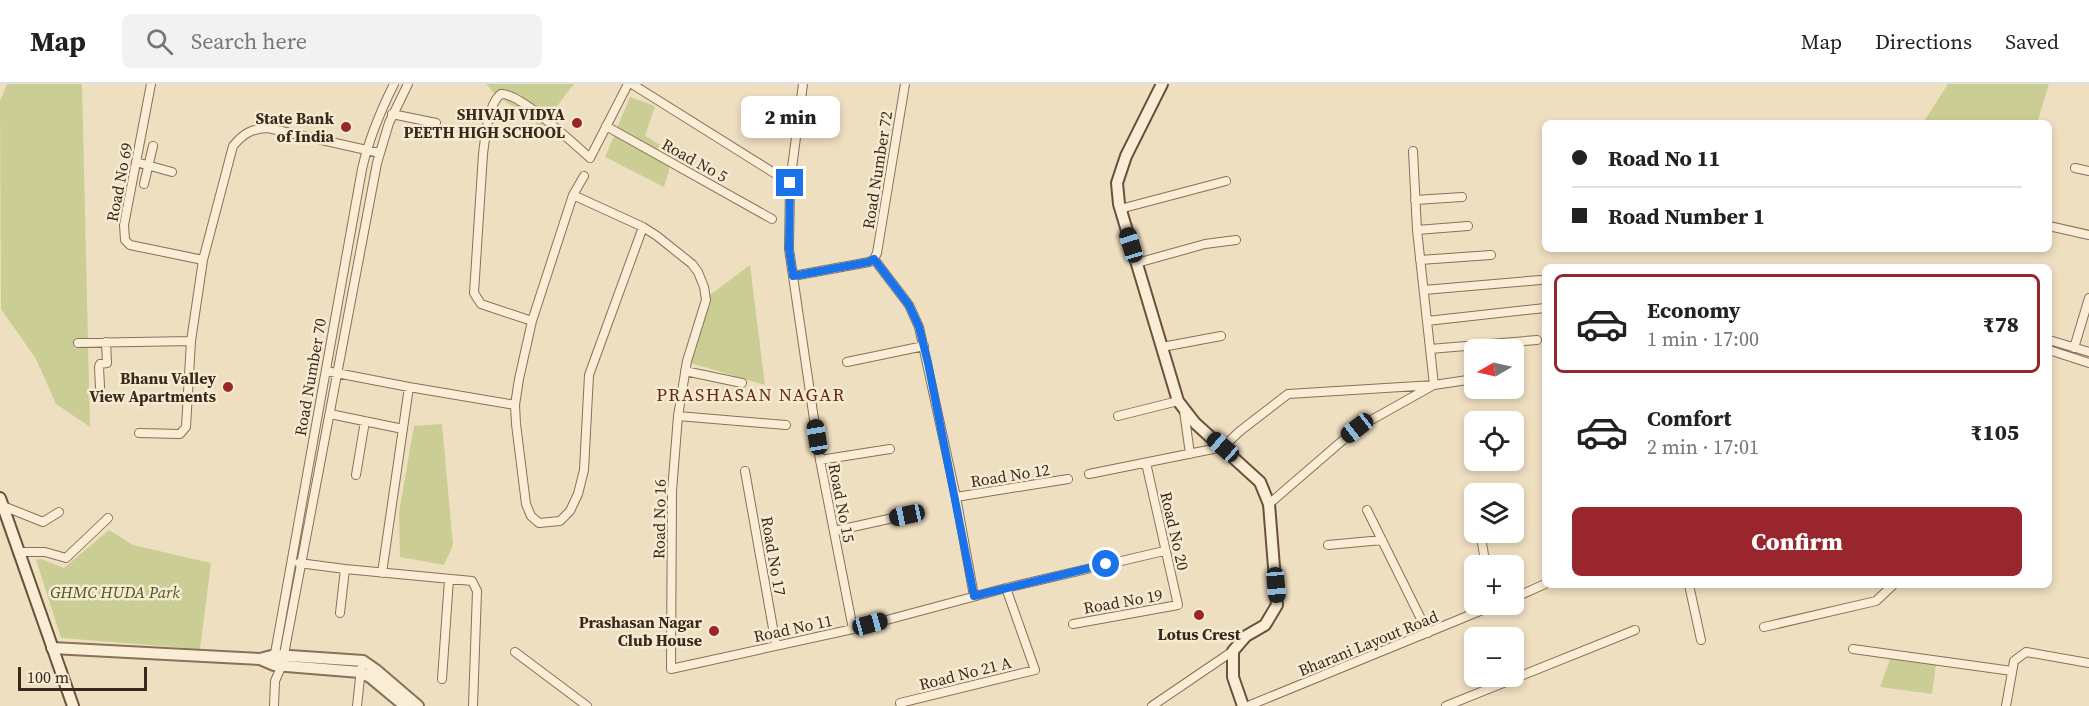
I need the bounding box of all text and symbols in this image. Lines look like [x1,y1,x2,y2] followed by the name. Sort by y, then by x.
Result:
[122,14,542,68] search box
[30,22,86,60] text: Map
[143,25,176,58] icon: search
[191,26,307,56] text: Search here
[1801,27,1842,56] text: Map
[1875,27,1972,56] text: Directions
[2005,27,2059,56] text: Saved
[740,96,840,138] callout: 2 min
[404,103,565,143] place label: SHIVAJI VIDYA PEETH HIGH SCHOOL
[764,103,817,131] text: 2 min
[256,107,334,147] place label: State Bank of India
[857,109,897,231] street label: Road Number 72
[570,116,584,130] marker: SHIVAJI VIDYA PEETH HIGH SCHOOL
[339,120,353,134] marker: State Bank of India
[658,133,732,187] street label: Road No 5
[101,141,137,223] street label: Road No 69
[1608,143,1721,173] text: Road No 11
[776,169,803,196] route end
[1608,201,1765,231] text: Road Number 1
[1117,225,1145,265] car
[1647,295,1741,325] text: Economy
[1575,297,1629,351] icon: car
[1983,309,2019,339] text: ₹78
[289,316,331,438] street label: Road Number 70
[1647,325,1759,353] text: 1 min · 17:00
[1464,339,1524,399] north arrow
[1464,339,1524,687] map controls
[89,367,216,407] place label: Bhanu Valley View Apartments
[221,380,235,394] marker: Bhanu Valley View Apartments
[656,382,846,407] district label: PRASHASAN NAGAR
[1647,403,1731,433] text: Comfort
[1575,405,1629,459] icon: car
[1337,410,1377,446] car
[1464,411,1524,471] button: locate
[1971,417,2019,447] text: ₹105
[805,418,829,456] car
[1204,428,1242,466] car
[1647,433,1759,461] text: 2 min · 17:01
[969,458,1051,492] street label: Road No 12
[824,462,860,544] street label: Road No 15
[647,479,671,559] street label: Road No 16
[1464,483,1524,543] button: layers
[1155,490,1195,572] street label: Road No 20
[888,502,926,528] car
[1572,507,2022,576] button: Confirm
[756,515,792,597] street label: Road No 17
[1092,550,1119,577] route start
[1464,555,1524,615] button: +
[1265,566,1287,604] car
[50,581,180,603] park label: GHMC HUDA Park
[1082,583,1164,619] street label: Road No 19
[1295,605,1441,681] street label: Bharani Layout Road
[1192,608,1206,622] marker: Lotus Crest
[752,609,834,647] street label: Road No 11
[579,611,703,651] place label: Prashasan Nagar Club House
[850,611,890,637] car
[1158,623,1241,645] place label: Lotus Crest
[707,624,721,638] marker: Prashasan Nagar Club House
[1464,627,1524,687] button: −
[917,651,1014,695] street label: Road No 21 A
[18,664,147,692] scale bar
[27,666,69,688] text: 100 m

